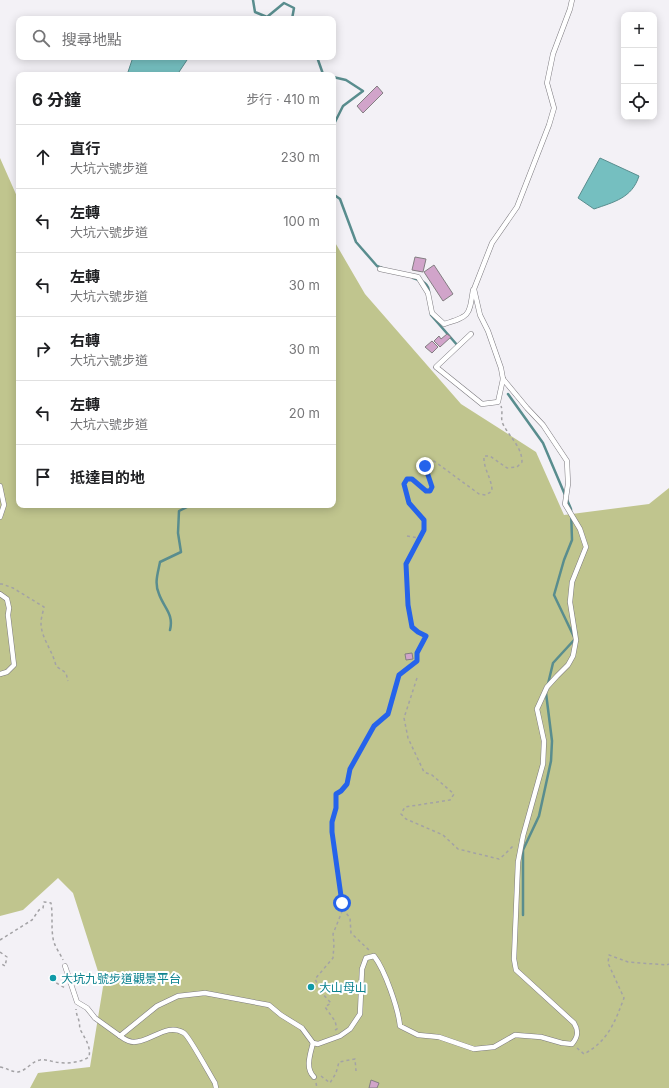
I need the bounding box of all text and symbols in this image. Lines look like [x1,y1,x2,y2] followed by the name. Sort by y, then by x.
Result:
[621,12,657,120] map controls
[621,12,657,48] button: +
[16,16,336,60] search box
[30,27,52,49] icon: search
[62,30,122,49] text: 搜尋地點
[621,48,657,84] button: −
[621,84,657,120] button: locate
[32,90,81,110] text: 6 分鐘
[246,91,320,107] text: 步行 · 410 m
[70,139,100,158] text: 直行
[32,146,54,168] icon: ahead
[281,149,320,165] text: 230 m
[70,160,148,176] text: 大坑六號步道
[70,203,100,222] text: 左轉
[32,210,54,232] icon: left
[283,213,320,229] text: 100 m
[70,224,148,240] text: 大坑六號步道
[70,267,100,286] text: 左轉
[32,274,54,296] icon: left
[289,277,320,293] text: 30 m
[70,288,148,304] text: 大坑六號步道
[70,331,100,350] text: 右轉
[32,338,54,360] icon: right
[289,341,320,357] text: 30 m
[70,352,148,368] text: 大坑六號步道
[70,395,100,414] text: 左轉
[32,402,54,424] icon: left
[289,405,320,421] text: 20 m
[70,416,148,432] text: 大坑六號步道
[416,457,434,475] route end
[32,466,54,488] icon: arrive
[70,468,145,487] text: 抵達目的地
[333,894,351,912] route start
[61,971,181,986] place label: 大坑九號步道觀景平台
[48,973,58,983] marker: 大坑九號步道觀景平台
[319,980,367,995] place label: 大山母山
[306,982,316,992] marker: 大山母山

